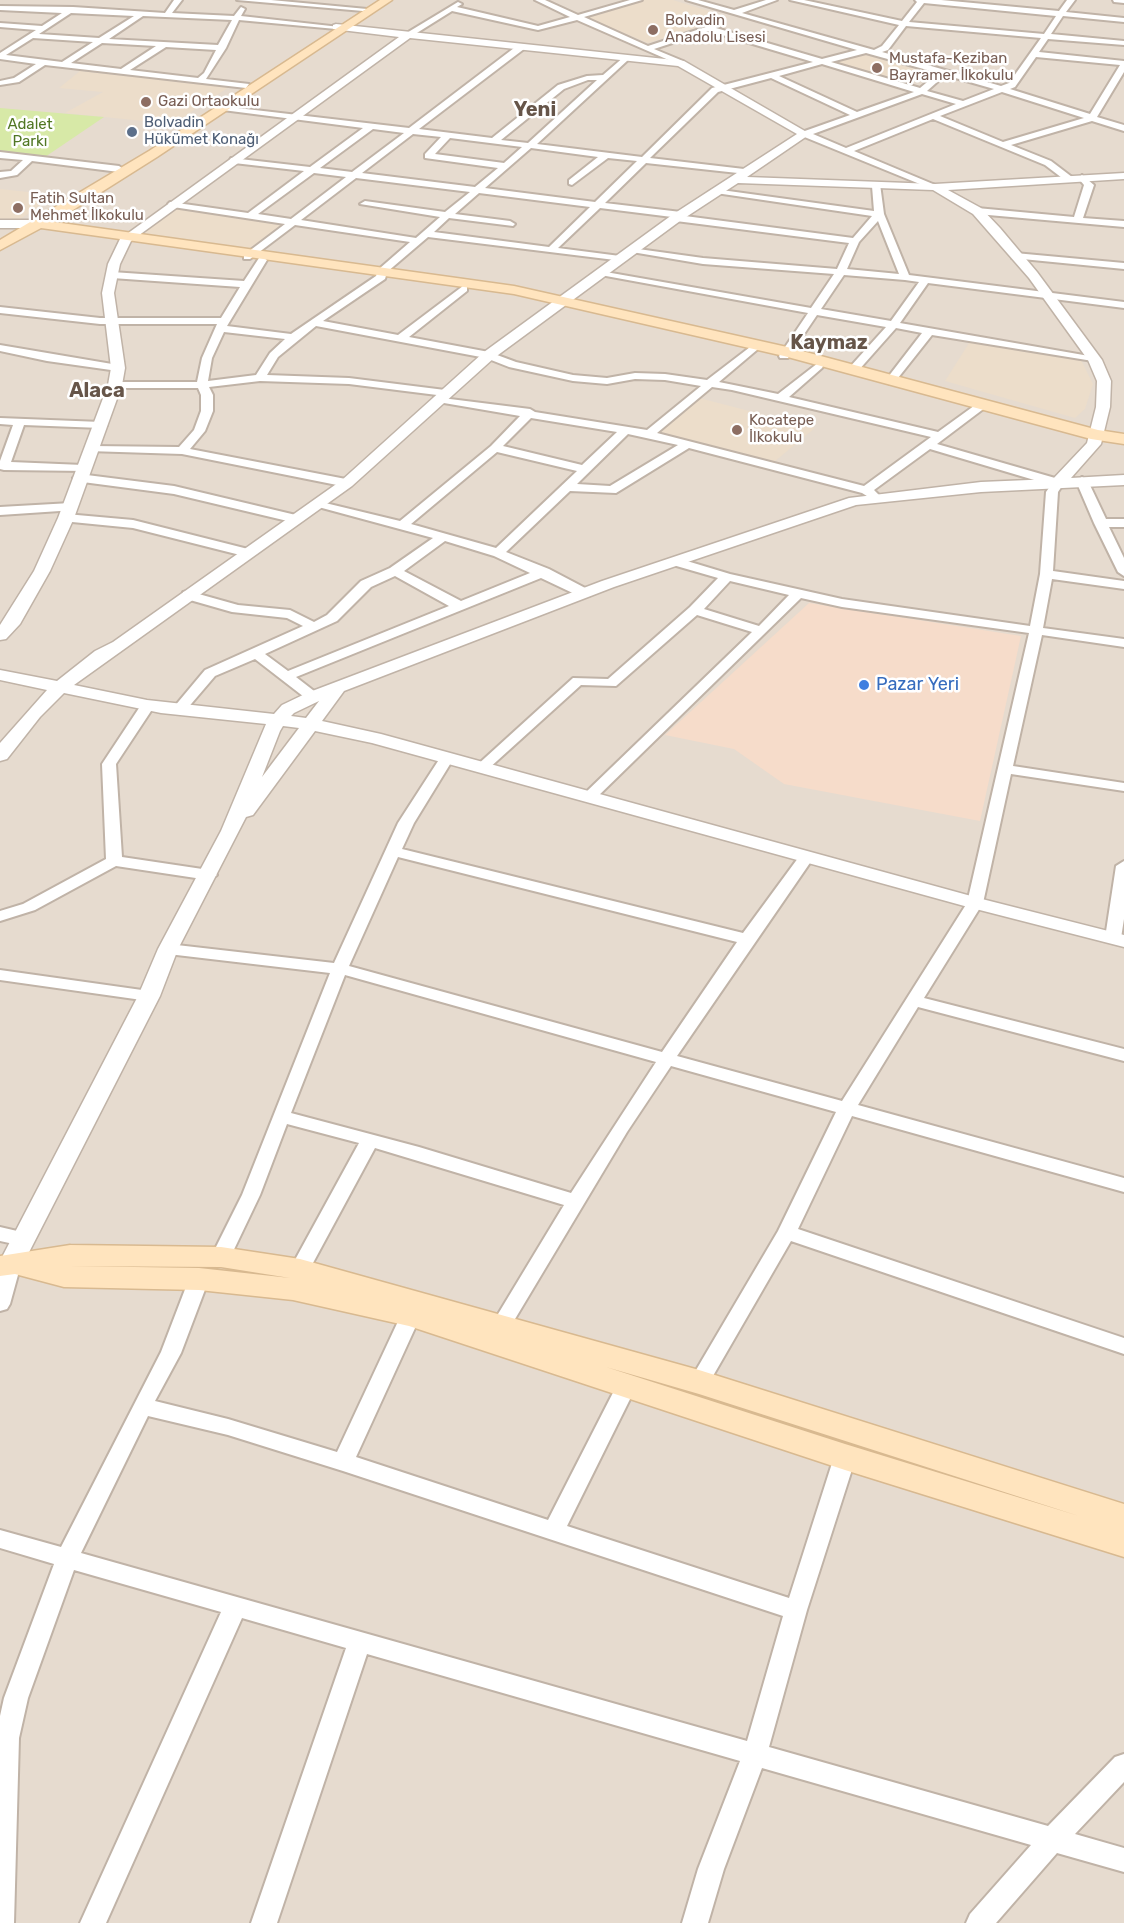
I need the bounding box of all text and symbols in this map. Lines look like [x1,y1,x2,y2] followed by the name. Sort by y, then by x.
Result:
[665,12,766,47] place label: Bolvadin Anadolu Lisesi
[646,23,660,37] marker: Bolvadin Anadolu Lisesi
[889,50,1014,85] place label: Mustafa-Keziban Bayramer İlkokulu
[870,61,884,75] marker: Mustafa-Keziban Bayramer İlkokulu
[158,93,259,111] place label: Gazi Ortaokulu
[139,95,153,109] marker: Gazi Ortaokulu
[514,98,556,122] district label: Yeni
[144,114,259,149] place label: Bolvadin Hükümet Konağı
[7,116,53,151] park label: Adalet Parkı
[125,125,139,139] marker: Bolvadin Hükümet Konağı
[30,190,144,225] place label: Fatih Sultan Mehmet İlkokulu
[11,201,25,215] marker: Fatih Sultan Mehmet İlkokulu
[790,331,868,355] district label: Kaymaz
[69,379,125,403] district label: Alaca
[749,412,814,447] place label: Kocatepe İlkokulu
[730,423,744,437] marker: Kocatepe İlkokulu
[876,674,959,696] place label: Pazar Yeri
[857,678,871,692] marker: Pazar Yeri

